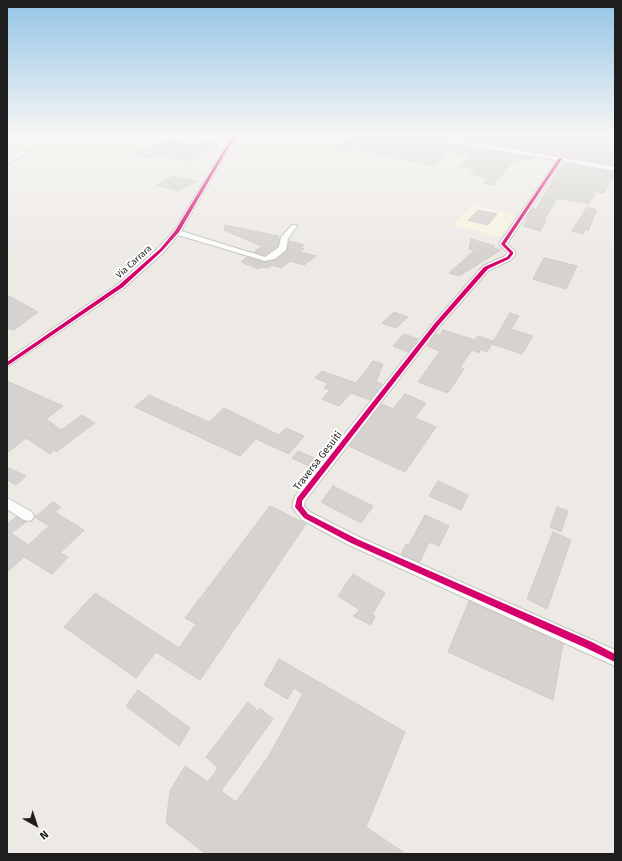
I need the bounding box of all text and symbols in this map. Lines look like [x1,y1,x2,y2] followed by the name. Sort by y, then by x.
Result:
[114,243,154,281] street label: Via Carrara
[291,429,345,493] street label: Traversa Gesuiti
[16,805,56,845] north arrow
[37,827,51,842] text: N

